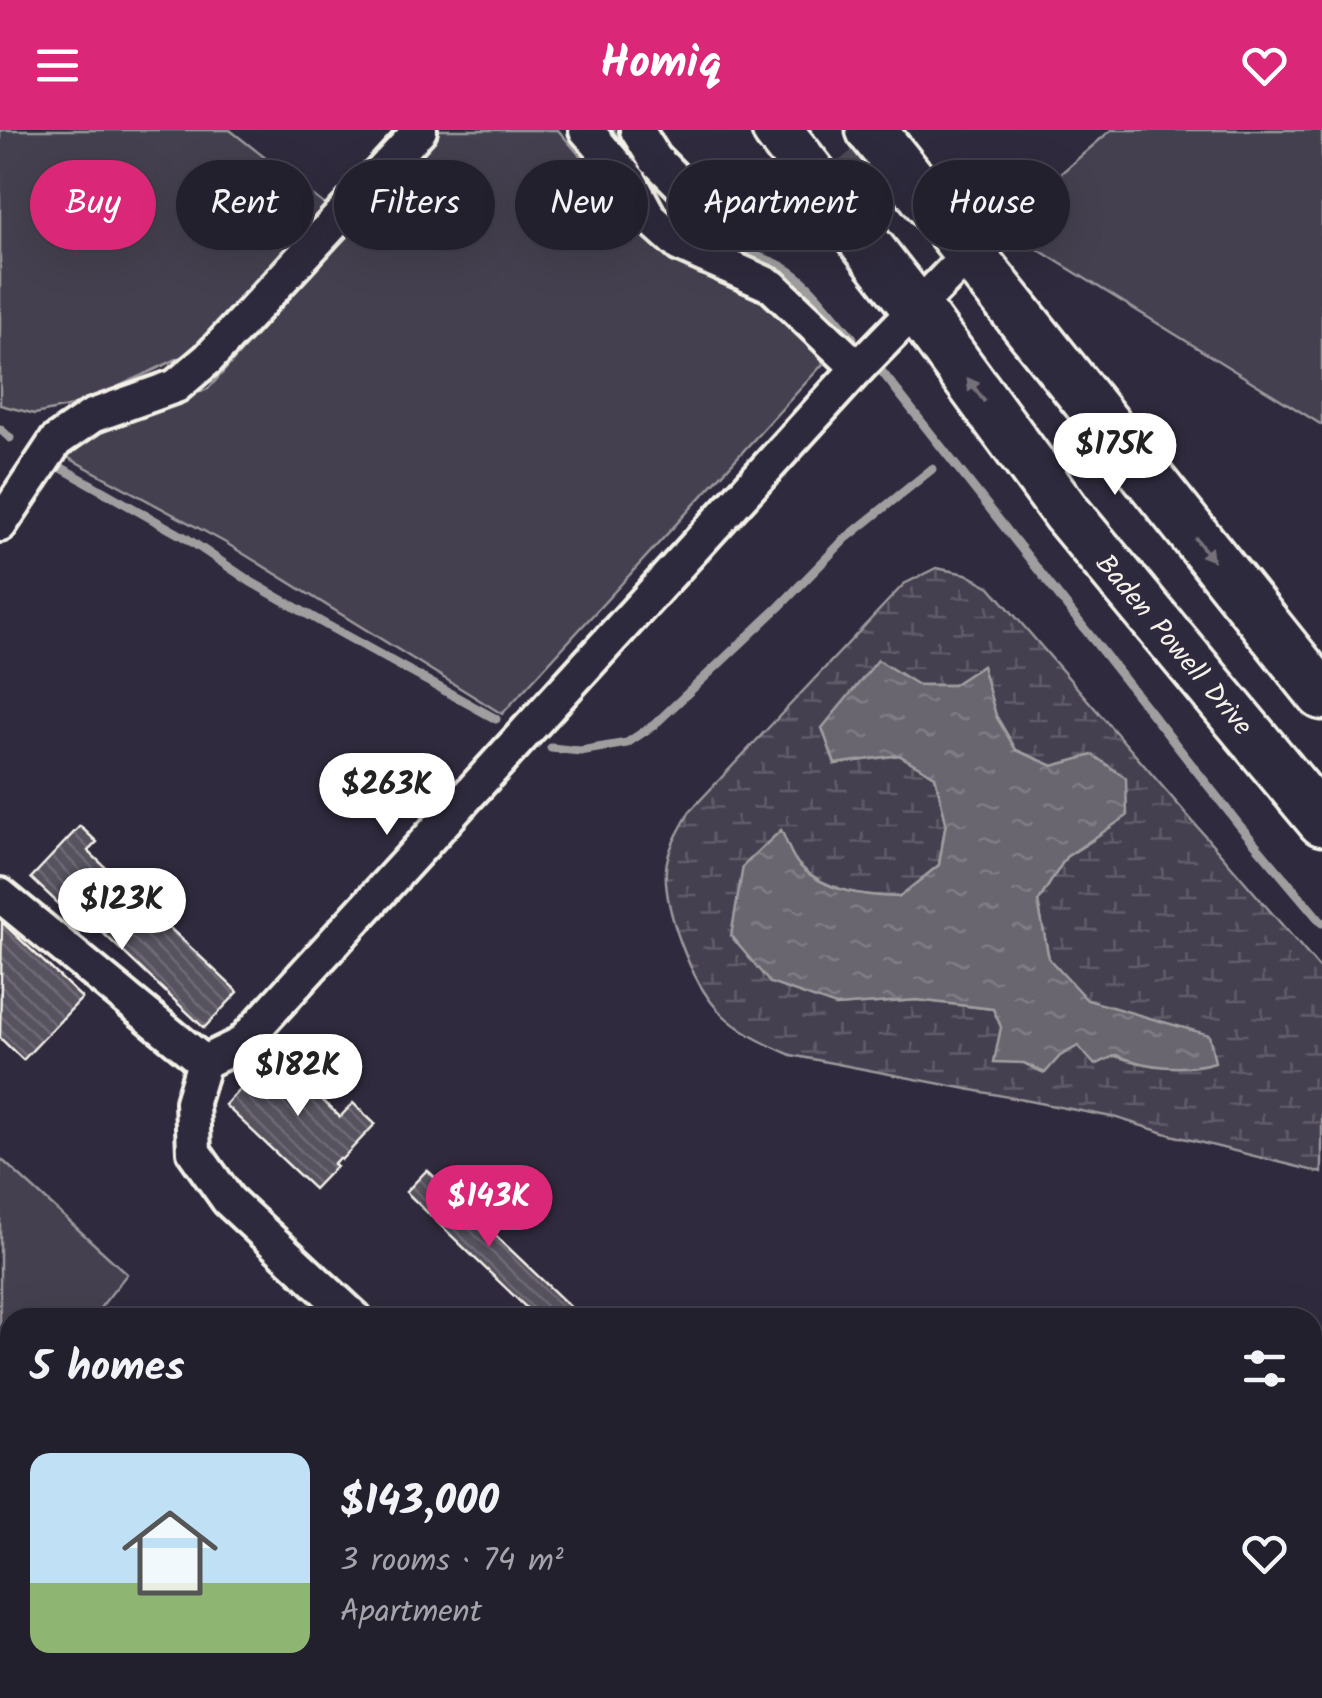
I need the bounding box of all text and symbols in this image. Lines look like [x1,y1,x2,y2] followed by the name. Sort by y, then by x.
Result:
[600,29,722,101] text: Homiq
[30,38,85,93] icon: menu
[1237,38,1292,93] icon: heart
[30,160,156,250] chip: Buy
[176,160,314,250] chip: Rent
[334,160,495,250] chip: Filters
[515,160,648,250] chip: New
[668,160,893,250] chip: Apartment
[913,160,1070,250] chip: House
[967,377,987,403] one-way arrow
[1045,413,1185,498] pin: $175K
[1075,420,1155,471] text: $175K
[1193,536,1214,562] one-way arrow
[1083,544,1263,747] street label: Baden Powell Drive
[317,753,457,838] pin: $263K
[341,760,433,811] text: $263K
[52,868,192,953] pin: $123K
[80,875,164,926] text: $123K
[228,1034,368,1119] pin: $182K
[255,1041,341,1092] text: $182K
[419,1165,559,1250] pin: $143K
[448,1172,530,1223] text: $143K
[30,1335,185,1402] text: 5 homes
[1237,1341,1292,1396] icon: filters
[340,1469,499,1536] text: $143,000
[110,1493,230,1613] icon: home
[1237,1526,1292,1581] icon: heart
[340,1536,564,1587] text: 3 rooms · 74 m²
[340,1587,482,1638] text: Apartment

